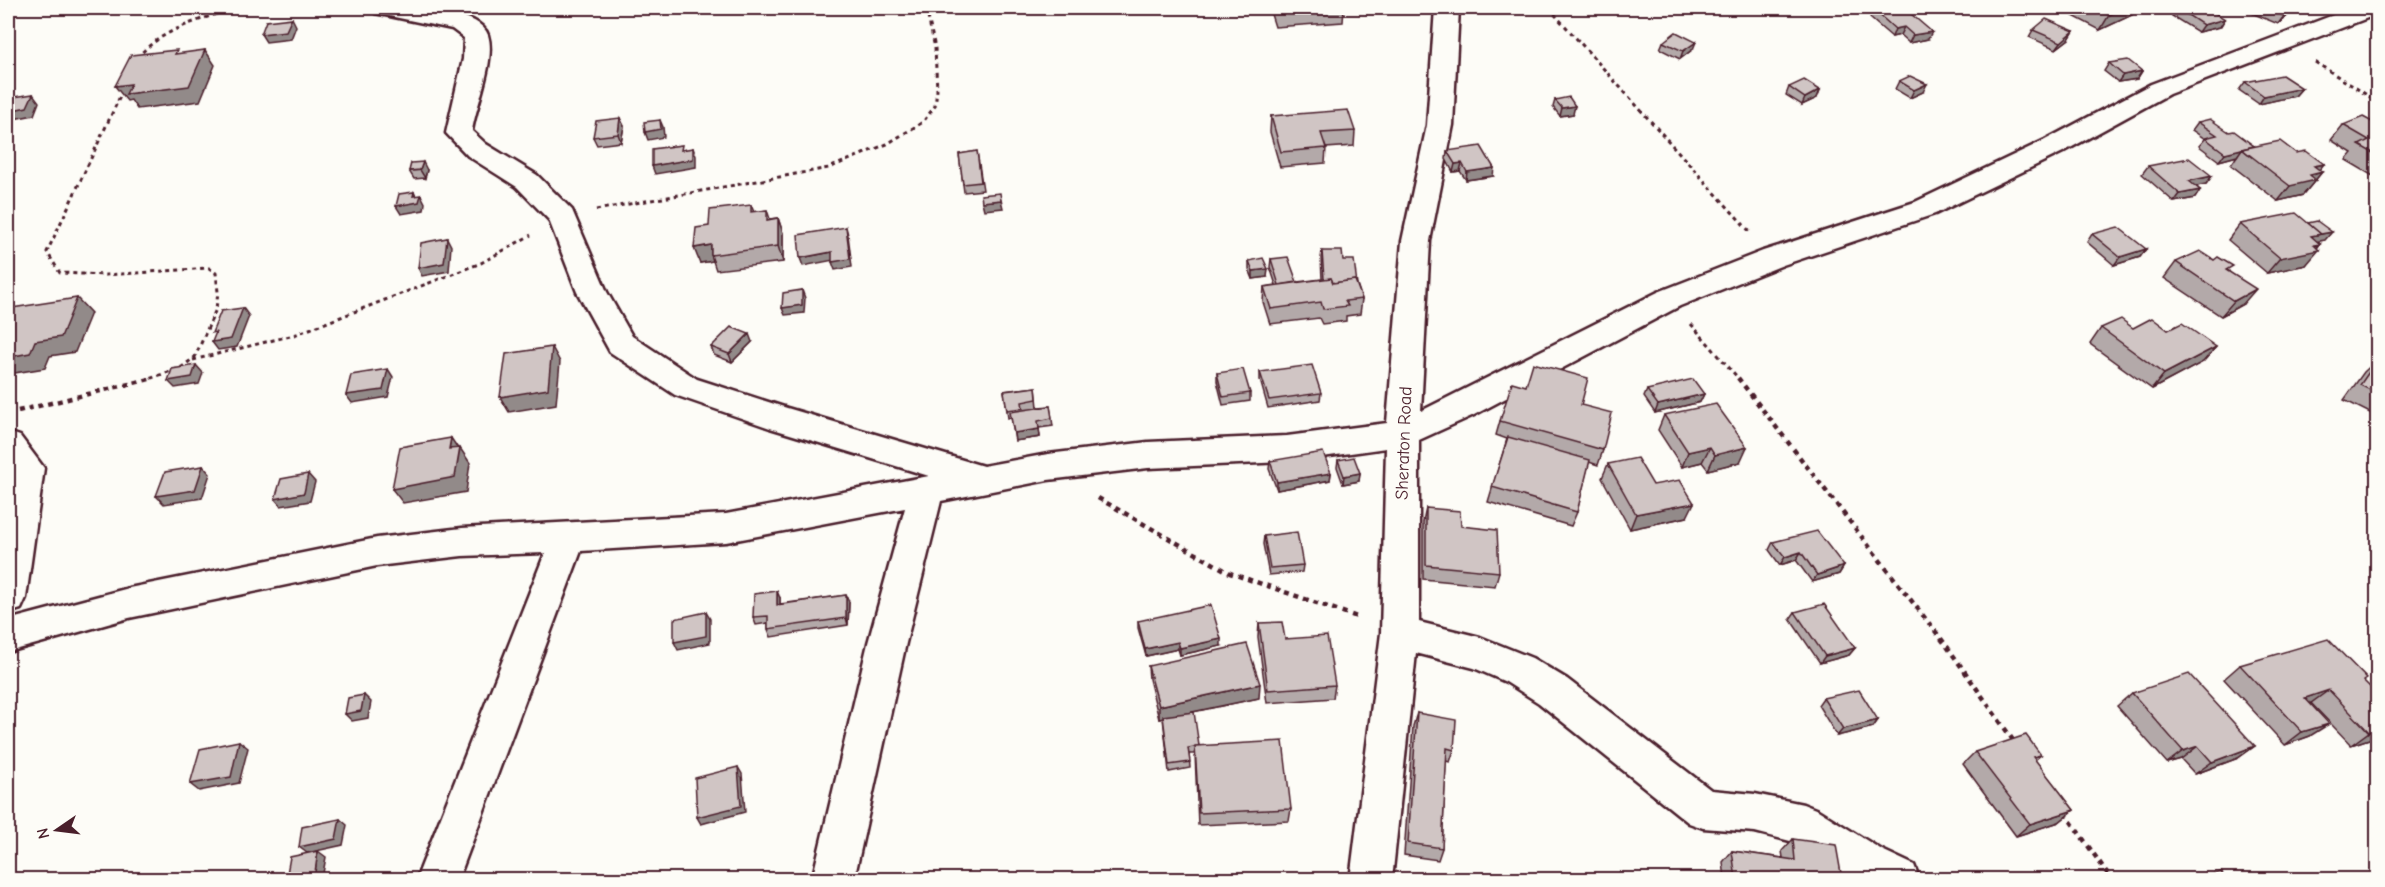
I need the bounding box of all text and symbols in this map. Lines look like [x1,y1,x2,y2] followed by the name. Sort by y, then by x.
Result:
[1392,386,1416,500] street label: Sheraton Road
[27,800,87,860] north arrow
[33,826,53,841] text: N

